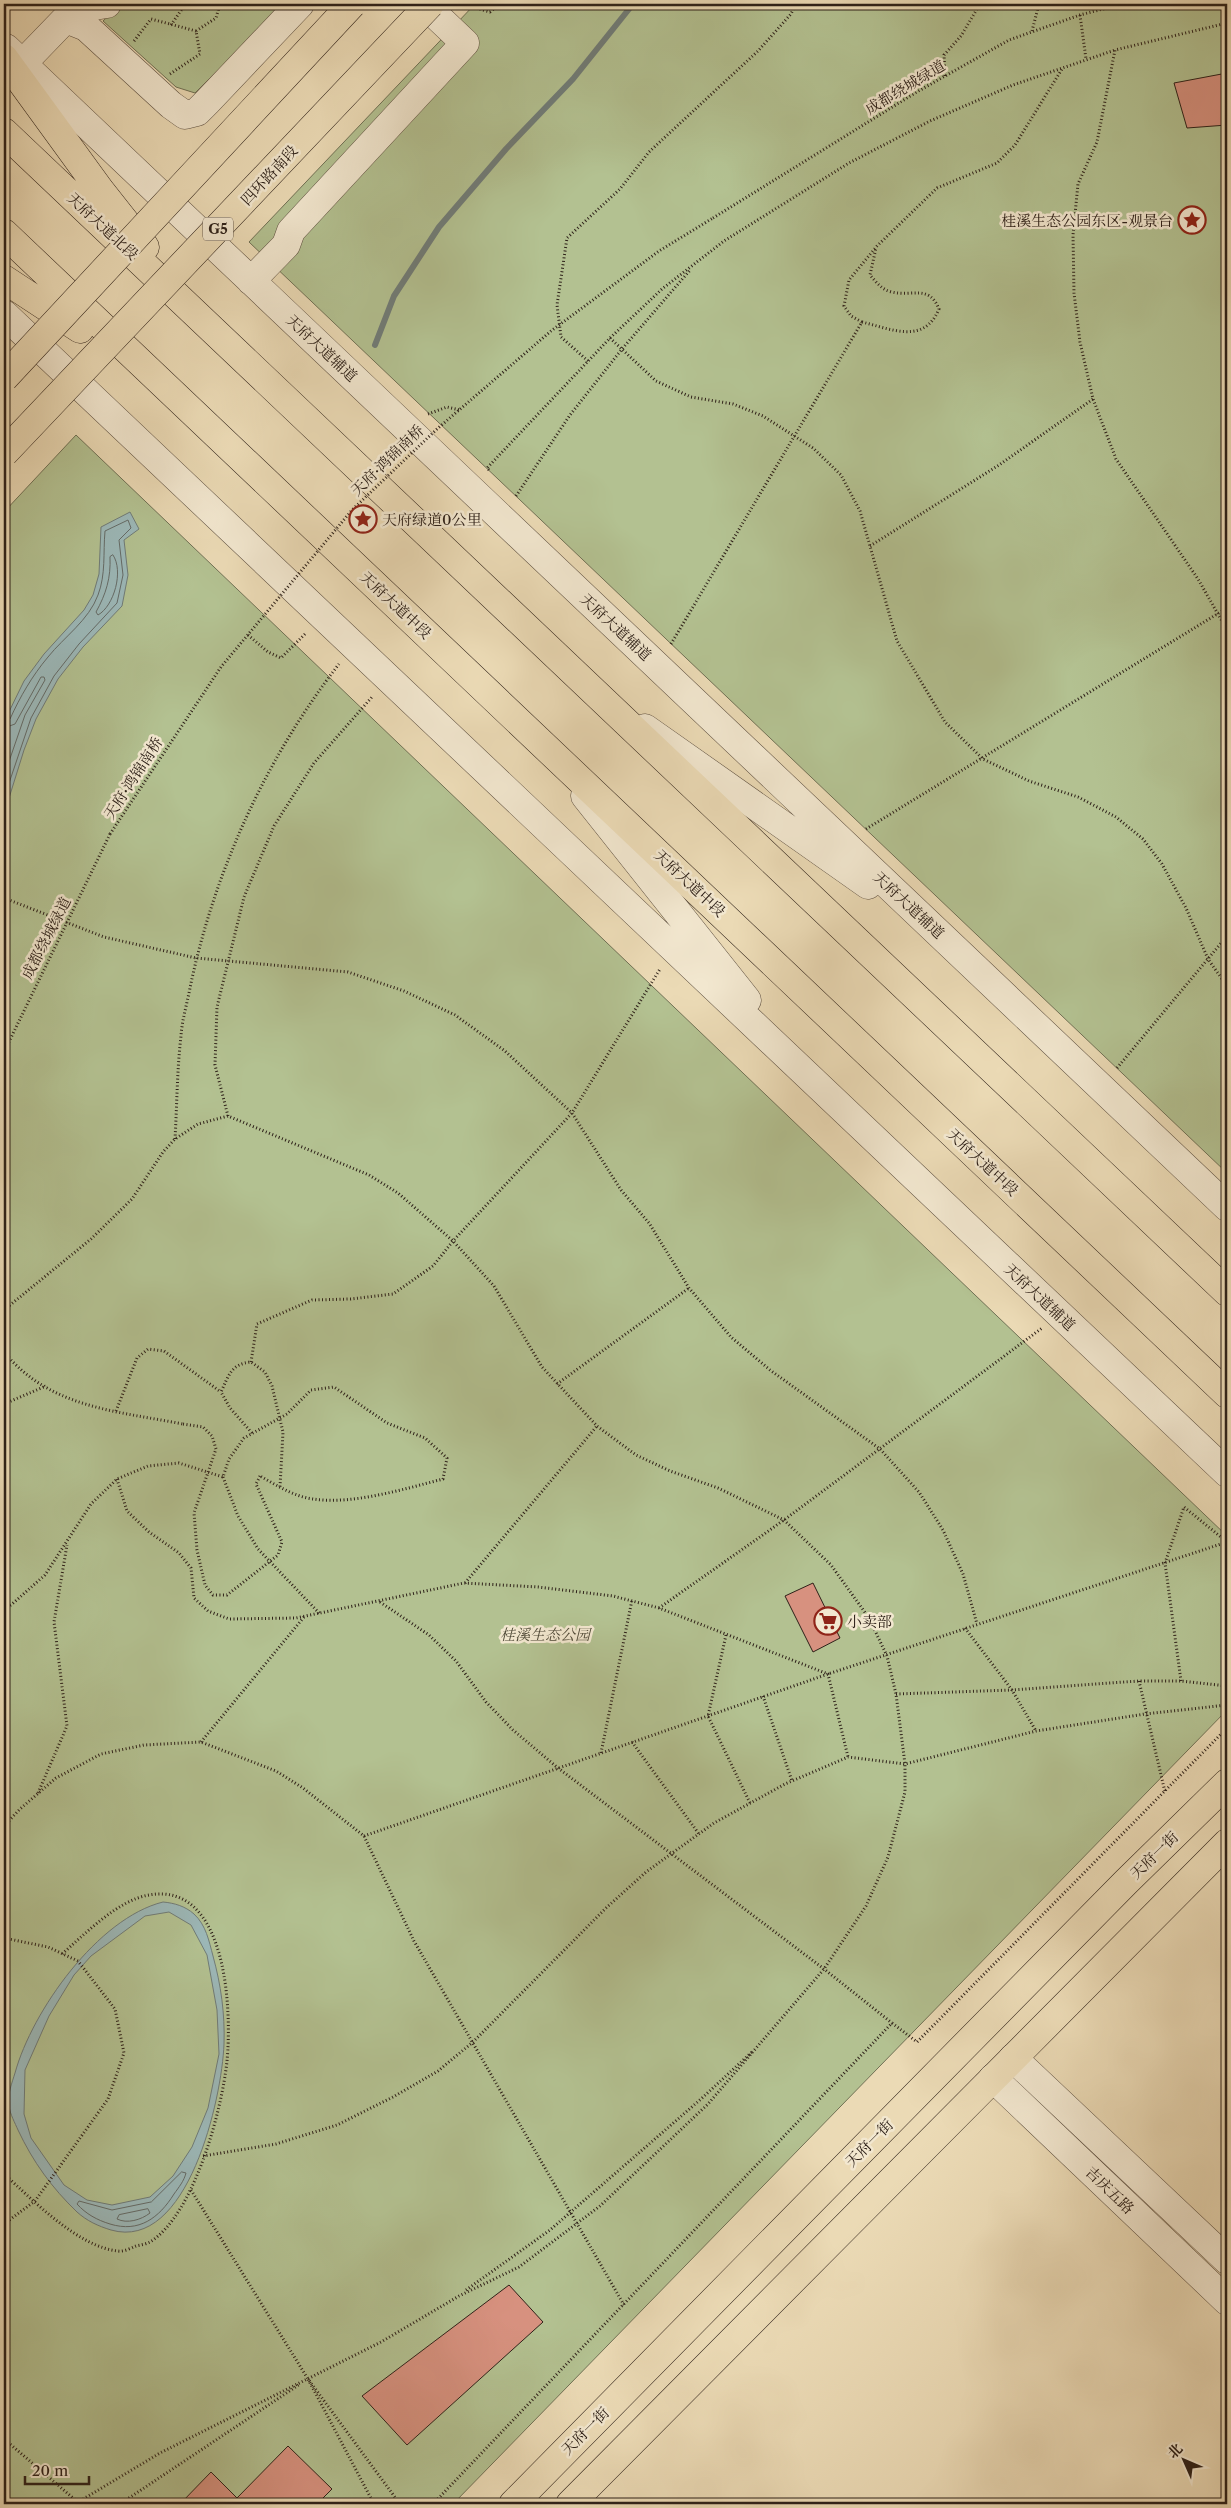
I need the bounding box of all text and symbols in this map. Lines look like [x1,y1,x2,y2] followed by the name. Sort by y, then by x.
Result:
[862,56,948,118] street label: 成都绕城绿道
[236,141,302,209] street label: 四环路南段
[64,188,142,264] street label: 天府大道北段
[1177,205,1207,235] place icon: 桂溪生态公园东区-观景台
[1001,211,1173,230] place label: 桂溪生态公园东区-观景台
[203,218,233,240] road number: G5
[283,310,361,386] street label: 天府大道辅道
[347,420,427,500] street label: 天府·鸿锦南桥
[348,504,378,534] place icon: 天府绿道0公里
[382,510,482,529] place label: 天府绿道0公里
[357,567,435,643] street label: 天府大道中段
[577,589,655,665] street label: 天府大道辅道
[99,733,167,823] street label: 天府·鸿锦南桥
[651,845,729,921] street label: 天府大道中段
[870,867,948,943] street label: 天府大道辅道
[17,894,75,982] street label: 成都绕城绿道
[944,1124,1022,1200] street label: 天府大道中段
[1001,1259,1079,1335] street label: 天府大道辅道
[813,1606,843,1636] supermarket icon: 小卖部
[847,1612,892,1631] place label: 小卖部
[500,1625,592,1644] park label: 桂溪生态公园
[1126,1827,1182,1883] street label: 天府一街
[841,2115,897,2171] street label: 天府一街
[1082,2162,1138,2218] street label: 吉庆五路
[557,2403,613,2459] street label: 天府一街
[1158,2436,1208,2486] north arrow
[1163,2439,1186,2462] text: 北
[25,2453,89,2485] scale bar
[32,2461,68,2480] text: 20 m

